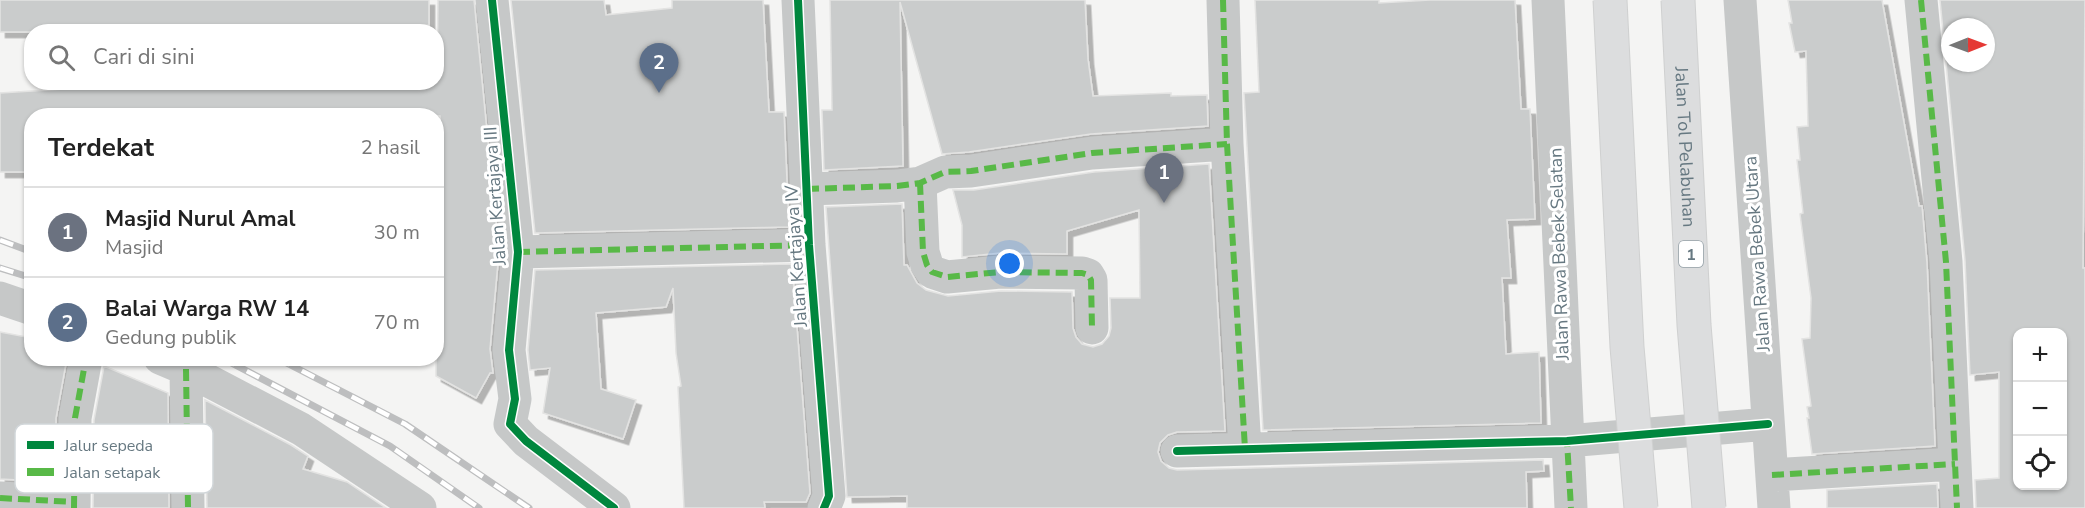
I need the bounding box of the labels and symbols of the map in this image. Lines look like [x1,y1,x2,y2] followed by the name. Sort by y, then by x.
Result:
[1941,18,1995,72] north arrow
[640,44,678,93] pin: 2
[1669,65,1701,228] street label: Jalan Tol Pelabuhan
[478,126,512,267] street label: Jalan Kertajaya III
[1543,147,1575,362] street label: Jalan Rawa Bebek Selatan
[1144,154,1184,203] pin: 1
[1738,155,1776,354] street label: Jalan Rawa Bebek Utara
[779,184,813,329] street label: Jalan Kertajaya IV
[1679,241,1703,267] road number: 1
[995,249,1024,278] your location
[15,424,213,493] legend
[63,435,153,457] text: Jalur sepeda
[63,462,161,484] text: Jalan setapak

